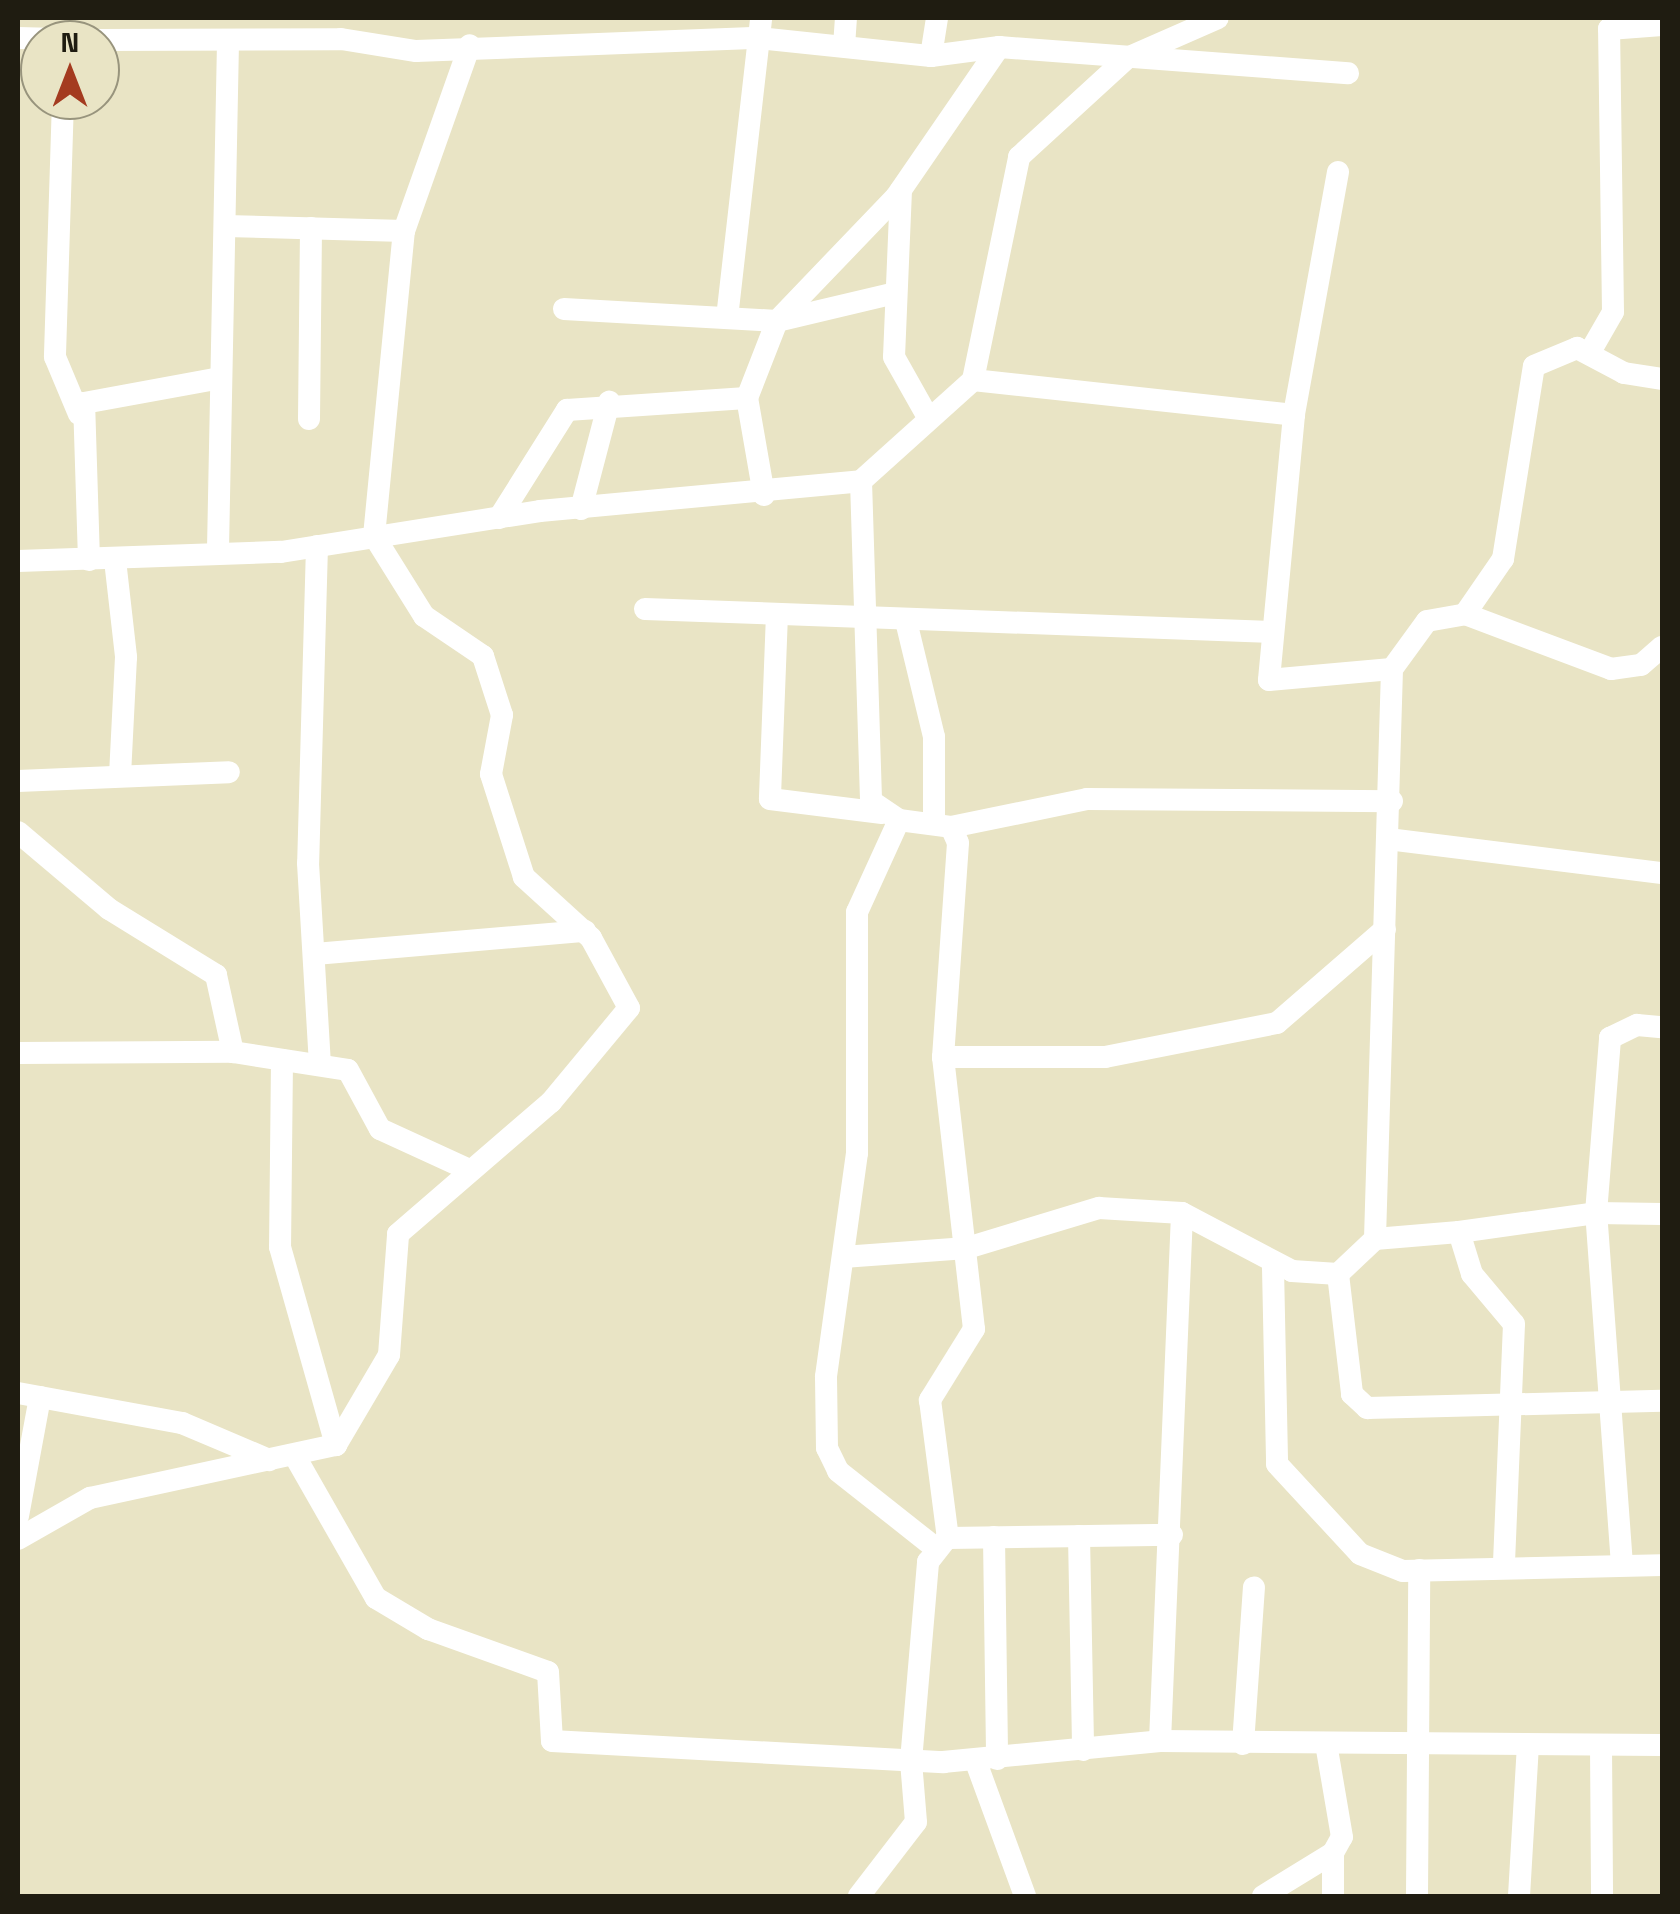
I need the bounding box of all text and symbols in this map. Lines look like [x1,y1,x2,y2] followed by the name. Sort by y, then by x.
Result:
[20,20,120,120] north arrow
[61,24,79,60] text: N

